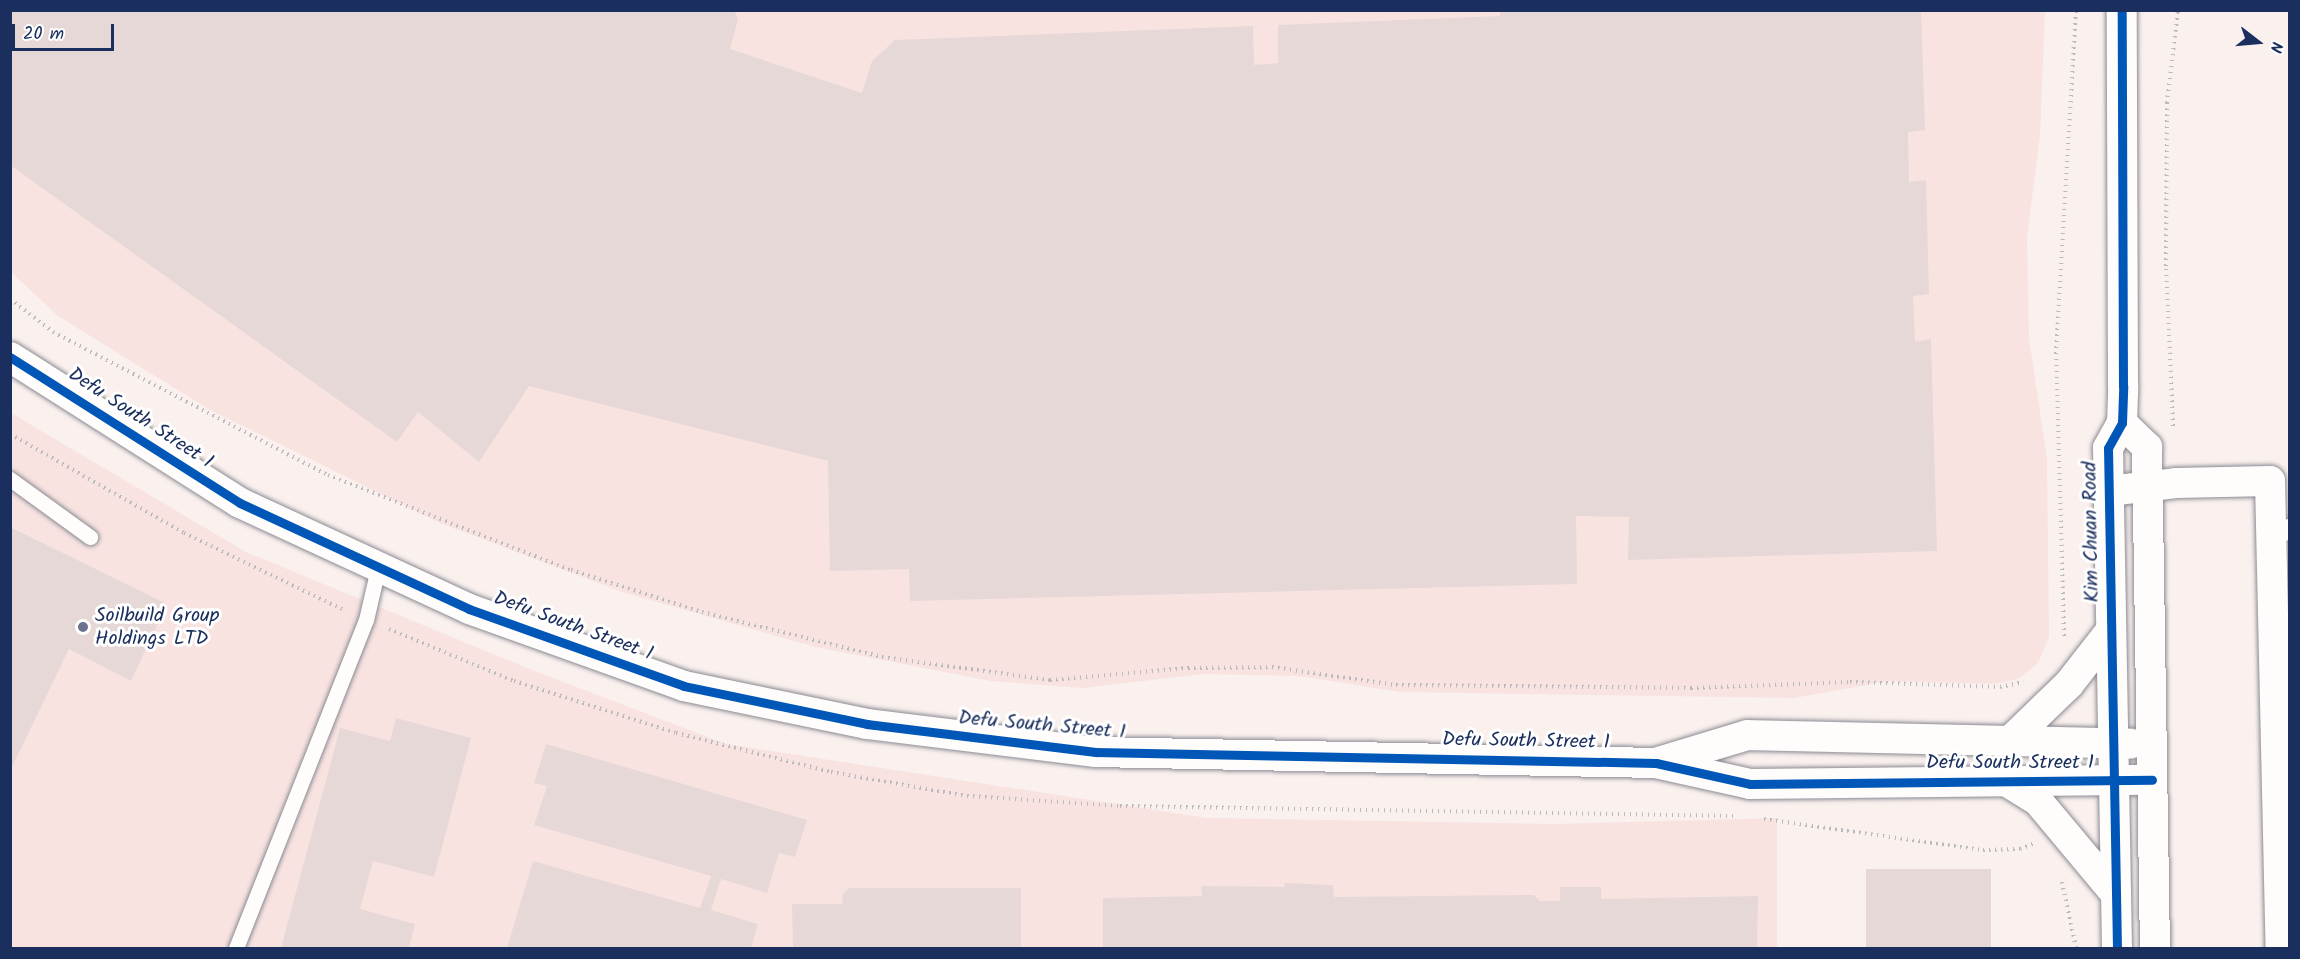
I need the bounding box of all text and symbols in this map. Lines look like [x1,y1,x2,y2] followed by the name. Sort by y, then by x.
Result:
[15,12,117,50] scale bar
[2228,12,2288,72] north arrow
[23,20,64,49] text: 20 m
[2262,39,2289,55] text: N
[63,363,217,475] street label: Defu South Street 1
[2079,461,2105,603] street label: Kim Chuan Road
[490,587,656,667] street label: Defu South Street 1
[95,604,219,651] place label: Soilbuild Group Holdings LTD
[76,620,90,634] marker: Soilbuild Group Holdings LTD
[957,707,1127,745] street label: Defu South Street 1
[1442,729,1610,755] street label: Defu South Street 1
[1926,751,2094,775] street label: Defu South Street 1

